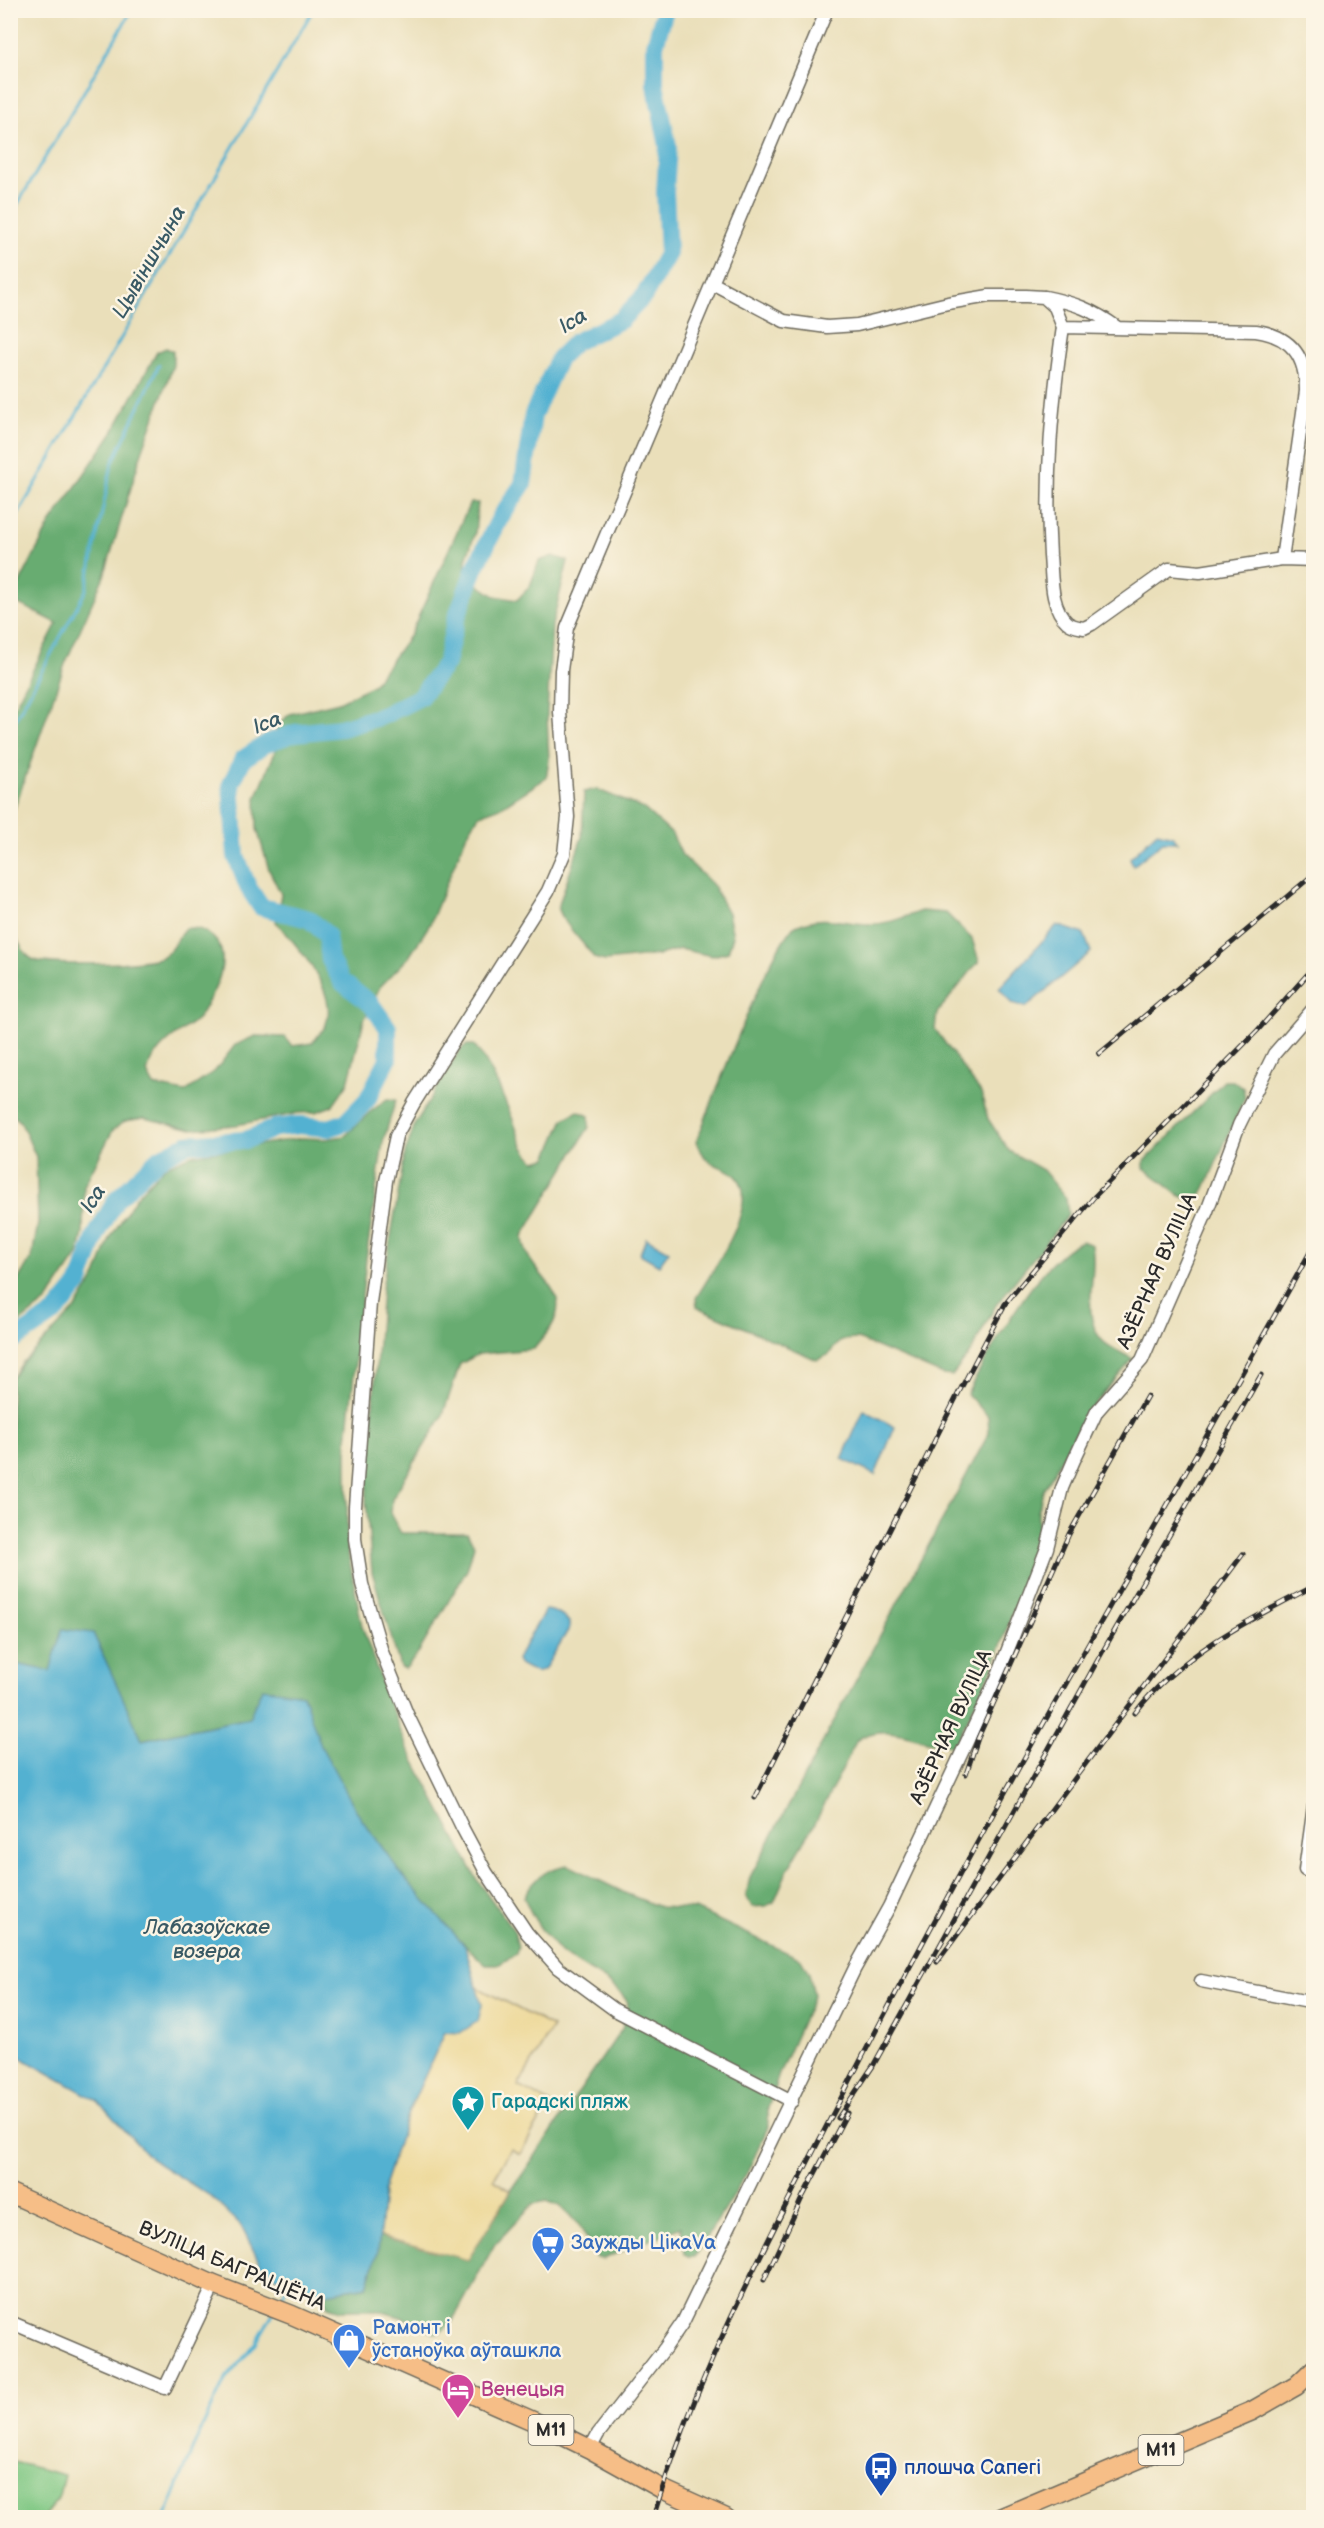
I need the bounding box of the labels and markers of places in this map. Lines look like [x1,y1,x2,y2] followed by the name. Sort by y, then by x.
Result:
[450,2084,486,2131] place icon: Гарадскі пляж
[491,2090,628,2114] place label: Гарадскі пляж
[530,2225,566,2272] supermarket icon: Заужды ЦікаVа
[571,2231,716,2255] place label: Заужды ЦікаVа
[372,2316,561,2363] place label: Рамонт і ўстаноўка аўташкла
[331,2322,367,2369] shop icon: Рамонт і ўстаноўка аўташкла
[440,2372,476,2419] hotel icon: Венецыя
[481,2378,565,2402] place label: Венецыя
[863,2450,899,2497] bus stop icon: плошча Сапегі
[904,2456,1041,2480] place label: плошча Сапегі

